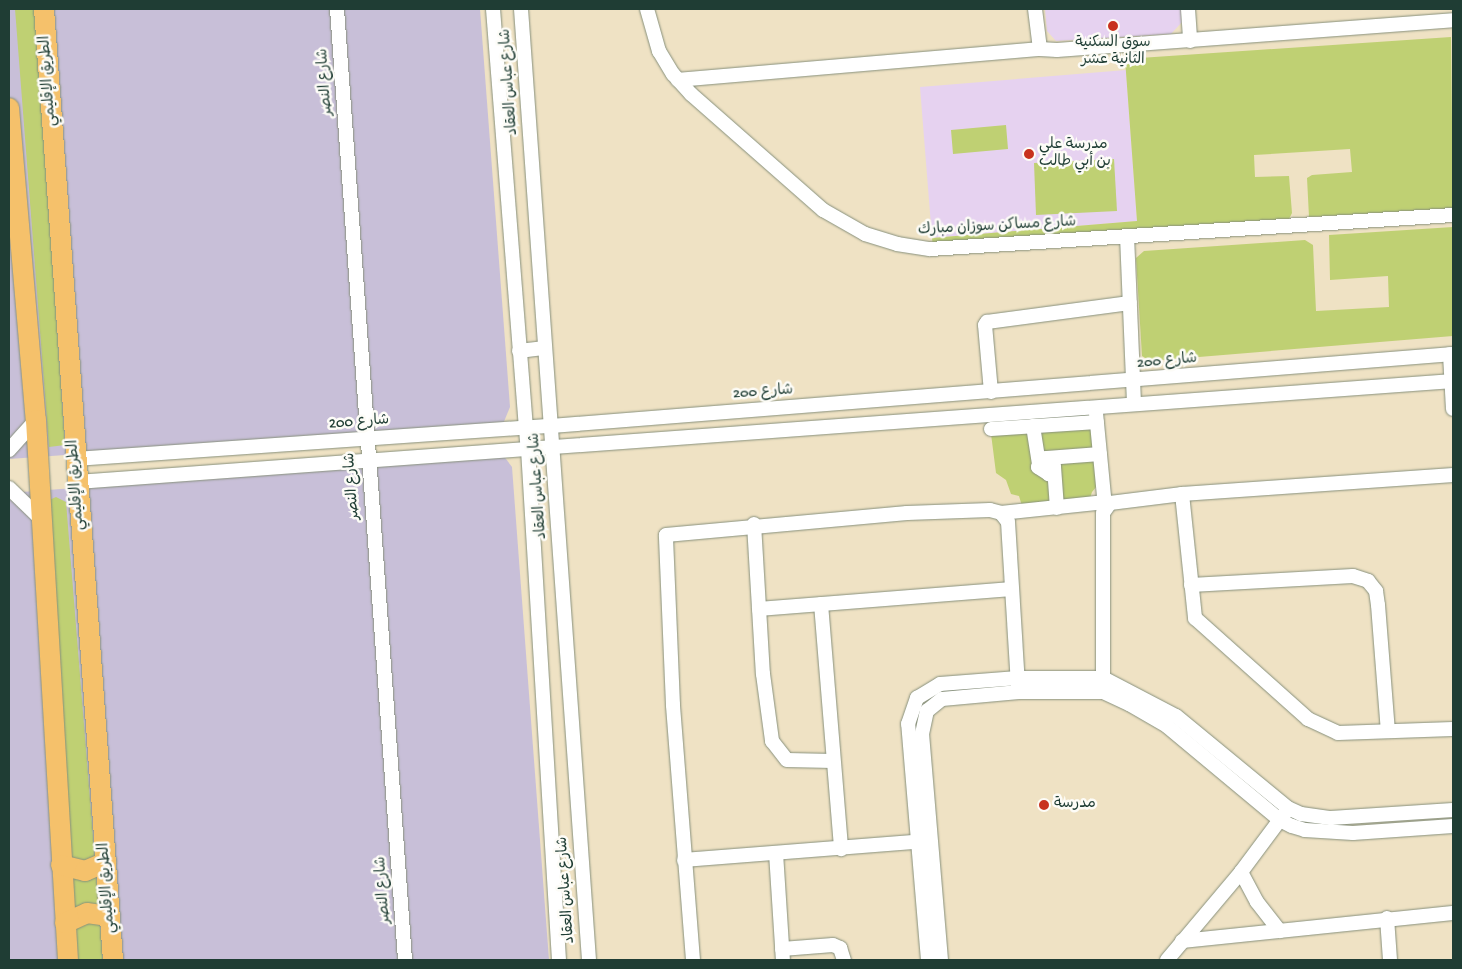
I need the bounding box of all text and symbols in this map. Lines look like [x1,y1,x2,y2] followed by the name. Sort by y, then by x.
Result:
[1107,20,1119,32] marker: سوق السكنية الثانية عشر
[497,28,523,136] street label: شارع عباس العقاد
[1075,34,1151,69] place label: سوق السكنية الثانية عشر
[37,35,61,127] street label: الطريق الإقليمي
[315,48,337,116] street label: شارع النصر
[1039,136,1111,171] place label: مدرسة علي بن أبي طالب
[1023,148,1035,160] marker: مدرسة علي بن أبي طالب
[918,214,1076,240] street label: شارع مساكن سوزان مبارك
[1136,350,1198,374] street label: شارع 200
[732,382,794,404] street label: شارع 200
[328,412,390,434] street label: شارع 200
[526,432,552,540] street label: شارع عباس العقاد
[65,439,89,531] street label: الطريق الإقليمي
[342,452,364,520] street label: شارع النصر
[1054,796,1096,814] place label: مدرسة
[1038,799,1050,811] marker: مدرسة
[554,836,580,944] street label: شارع عباس العقاد
[96,842,120,934] street label: الطريق الإقليمي
[373,856,395,924] street label: شارع النصر

